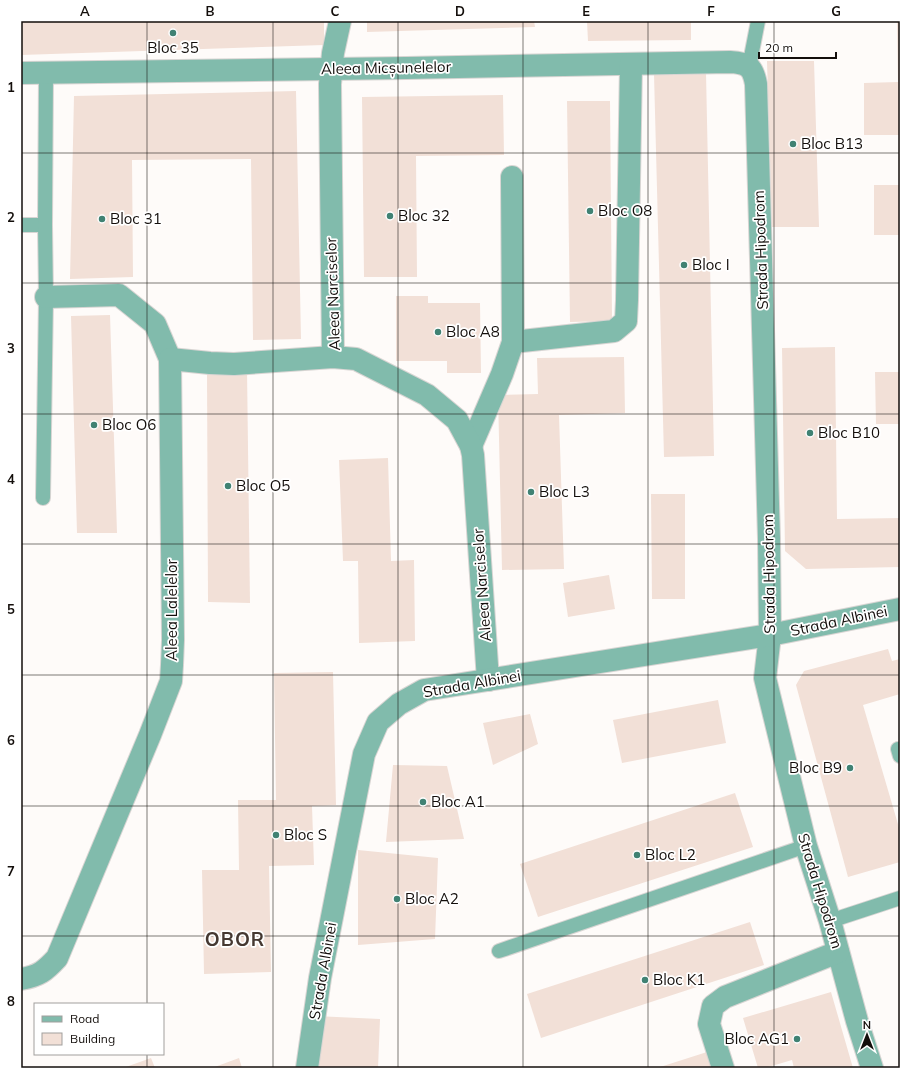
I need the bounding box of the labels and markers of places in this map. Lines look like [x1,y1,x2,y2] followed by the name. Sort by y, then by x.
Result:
[168,28,178,38] marker: Bloc 35
[147,38,199,57] place label: Bloc 35
[801,134,863,153] place label: Bloc B13
[788,139,798,149] marker: Bloc B13
[598,201,652,220] place label: Bloc O8
[398,206,450,225] place label: Bloc 32
[585,206,595,216] marker: Bloc O8
[110,209,162,228] place label: Bloc 31
[385,211,395,221] marker: Bloc 32
[97,214,107,224] marker: Bloc 31
[692,255,730,274] place label: Bloc I
[679,260,689,270] marker: Bloc I
[446,322,500,341] place label: Bloc A8
[433,327,443,337] marker: Bloc A8
[102,415,156,434] place label: Bloc O6
[89,420,99,430] marker: Bloc O6
[818,423,880,442] place label: Bloc B10
[805,428,815,438] marker: Bloc B10
[236,476,290,495] place label: Bloc O5
[223,481,233,491] marker: Bloc O5
[539,482,590,501] place label: Bloc L3
[526,487,536,497] marker: Bloc L3
[789,758,842,777] place label: Bloc B9
[845,763,855,773] marker: Bloc B9
[431,792,485,811] place label: Bloc A1
[418,797,428,807] marker: Bloc A1
[284,825,327,844] place label: Bloc S
[271,830,281,840] marker: Bloc S
[645,845,696,864] place label: Bloc L2
[632,850,642,860] marker: Bloc L2
[405,889,459,908] place label: Bloc A2
[392,894,402,904] marker: Bloc A2
[653,970,705,989] place label: Bloc K1
[640,975,650,985] marker: Bloc K1
[725,1029,789,1048] place label: Bloc AG1
[792,1034,802,1044] marker: Bloc AG1

